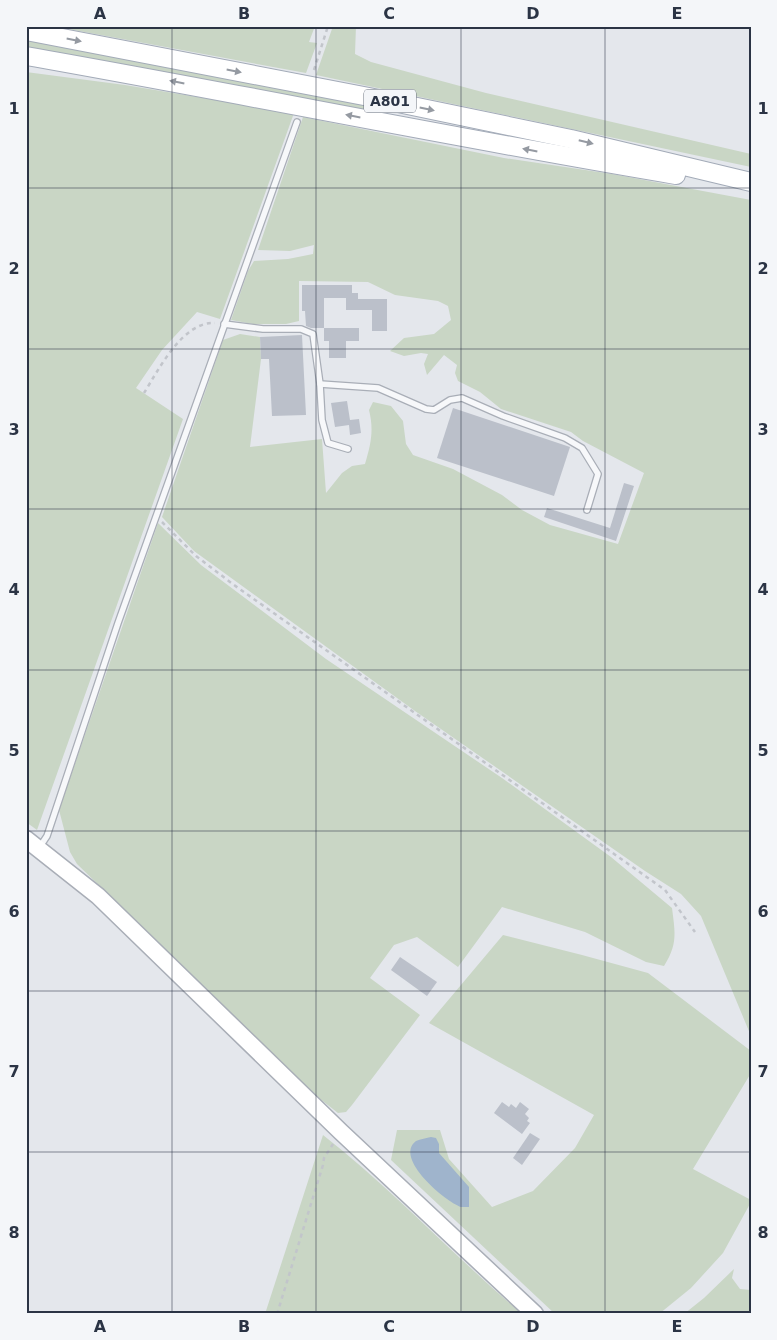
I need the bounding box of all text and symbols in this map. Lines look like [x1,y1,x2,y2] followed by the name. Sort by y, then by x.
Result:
[94,4,107,23] text: A
[238,4,250,23] text: B
[383,4,395,23] text: C
[526,4,540,23] text: D
[672,4,682,23] text: E
[67,36,82,44] one-way arrow
[226,67,241,75] one-way arrow
[168,78,184,86] one-way arrow
[364,90,416,112] road number: A801
[8,99,20,118] text: 1
[757,99,769,118] text: 1
[420,105,435,113] one-way arrow
[346,112,361,120] one-way arrow
[579,138,594,146] one-way arrow
[522,145,538,153] one-way arrow
[8,259,20,278] text: 2
[757,259,769,278] text: 2
[8,420,20,439] text: 3
[757,420,769,439] text: 3
[8,580,20,599] text: 4
[757,580,769,599] text: 4
[8,741,20,760] text: 5
[757,741,769,760] text: 5
[8,902,20,921] text: 6
[757,902,769,921] text: 6
[8,1062,20,1081] text: 7
[757,1062,769,1081] text: 7
[8,1223,20,1242] text: 8
[757,1223,769,1242] text: 8
[94,1317,107,1336] text: A
[238,1317,250,1336] text: B
[383,1317,395,1336] text: C
[526,1317,540,1336] text: D
[672,1317,682,1336] text: E

